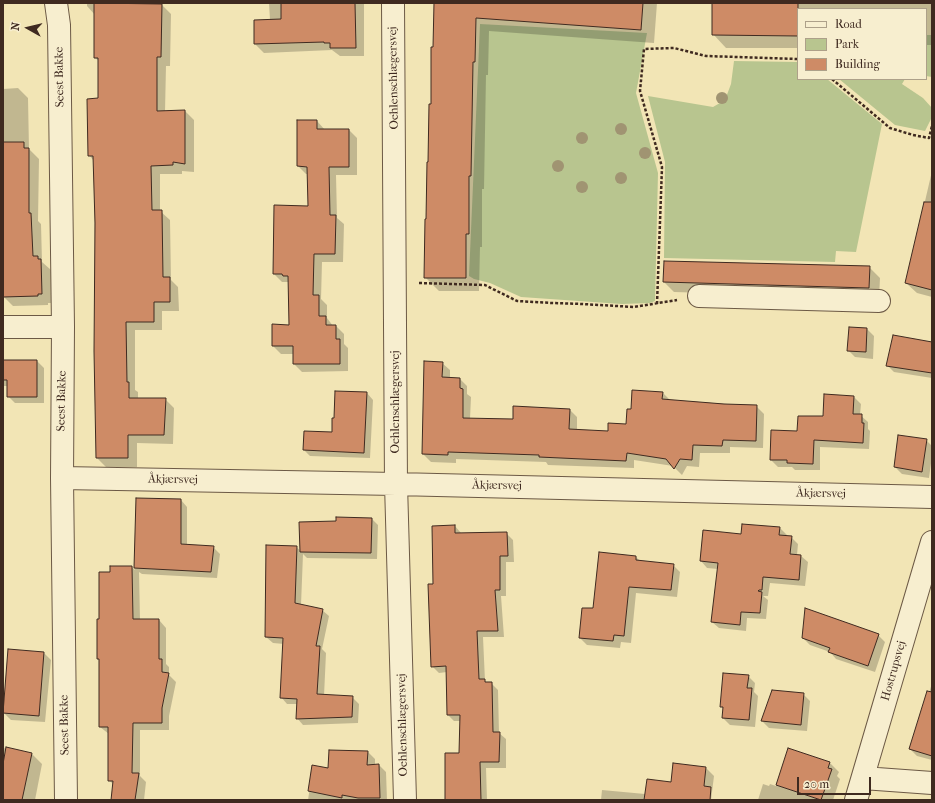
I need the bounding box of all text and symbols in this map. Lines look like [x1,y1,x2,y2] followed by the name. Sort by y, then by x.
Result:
[8,8,48,48] north arrow
[797,8,927,80] legend
[835,17,862,31] text: Road
[9,21,23,31] text: N
[386,26,402,130] street label: Oehlenschlægersvej
[835,37,859,51] text: Park
[52,46,68,108] street label: Seest Bakke
[835,57,880,71] text: Building
[389,350,403,454] street label: Oehlenschlægersvej
[54,370,70,432] street label: Seest Bakke
[148,472,198,488] street label: Åkjærsvej
[472,478,522,494] street label: Åkjærsvej
[796,486,846,502] street label: Åkjærsvej
[879,639,909,703] street label: Hostrupsvej
[395,673,411,777] street label: Oehlenschlægersvej
[57,694,73,756] street label: Seest Bakke
[799,769,873,795] scale bar
[804,777,829,791] text: 20 m

